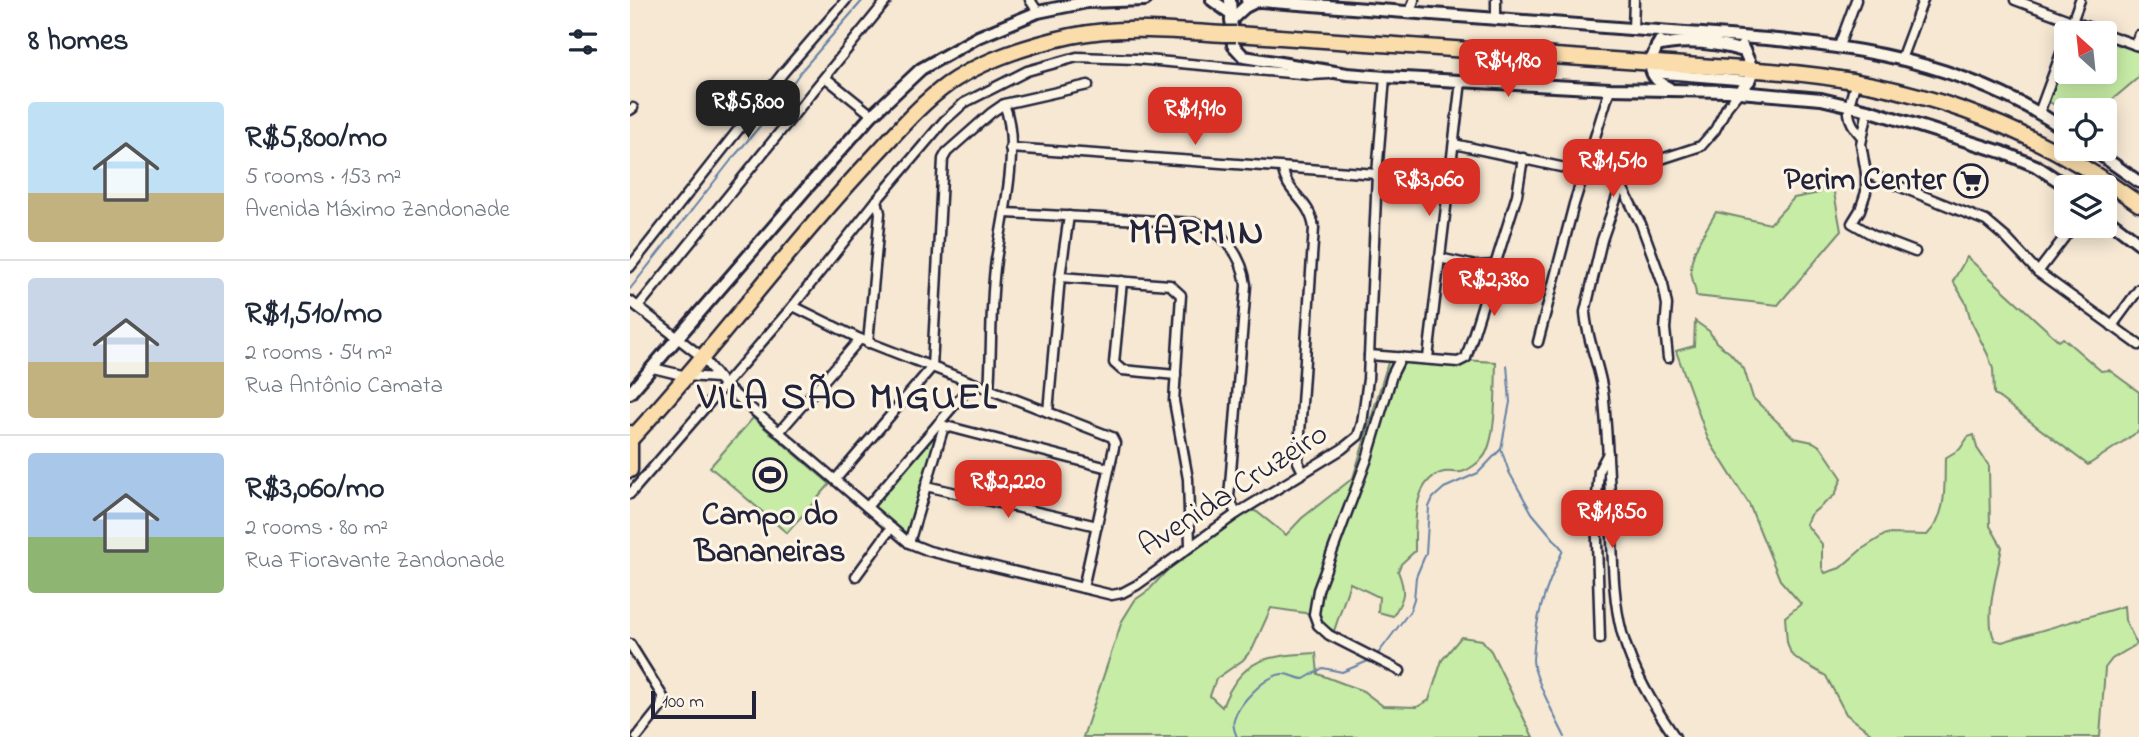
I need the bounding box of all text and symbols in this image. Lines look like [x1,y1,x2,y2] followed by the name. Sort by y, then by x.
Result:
[28,20,129,64] text: 8 homes
[2054,21,2118,84] north arrow
[2054,21,2117,238] map controls
[564,23,602,61] icon: filters
[1443,40,1573,99] pin: R$4,180
[1475,45,1541,78] text: R$4,180
[683,80,813,140] pin: R$5,800
[712,86,784,119] text: R$5,800
[1130,88,1260,147] pin: R$1,910
[1164,93,1226,126] text: R$1,910
[2054,98,2117,161] button: locate
[245,117,387,161] text: R$5,800/mo
[84,130,168,214] icon: home
[1548,140,1678,199] pin: R$1,510
[1579,145,1647,178] text: R$1,510
[1364,158,1494,218] pin: R$3,060
[1784,158,1947,205] place label: Perim Center
[245,161,401,194] text: 5 rooms · 153 m²
[1952,162,1990,200] supermarket icon: Perim Center
[1394,164,1464,197] text: R$3,060
[2054,175,2117,238] button: layers
[245,194,510,227] text: Avenida Máximo Zandonade
[1128,206,1266,262] district label: MARMIN
[1429,258,1559,318] pin: R$2,380
[1459,264,1529,297] text: R$2,380
[245,293,382,337] text: R$1,510/mo
[84,306,168,390] icon: home
[245,337,392,370] text: 2 rooms · 54 m²
[245,370,443,403] text: Rua Antônio Camata
[697,371,998,427] district label: VILA SÃO MIGUEL
[1130,412,1338,570] street label: Avenida Cruzeiro
[751,456,789,494] sports icon: Campo do Bananeiras
[943,461,1073,520] pin: R$2,220
[971,466,1045,499] text: R$2,220
[245,468,385,512] text: R$3,060/mo
[84,481,168,565] icon: home
[1547,490,1677,550] pin: R$1,850
[692,493,846,577] place label: Campo do Bananeiras
[1577,496,1647,529] text: R$1,850
[245,512,388,545] text: 2 rooms · 80 m²
[245,545,505,578] text: Rua Fioravante Zandonade
[651,688,756,720] scale bar
[662,689,704,716] text: 100 m

